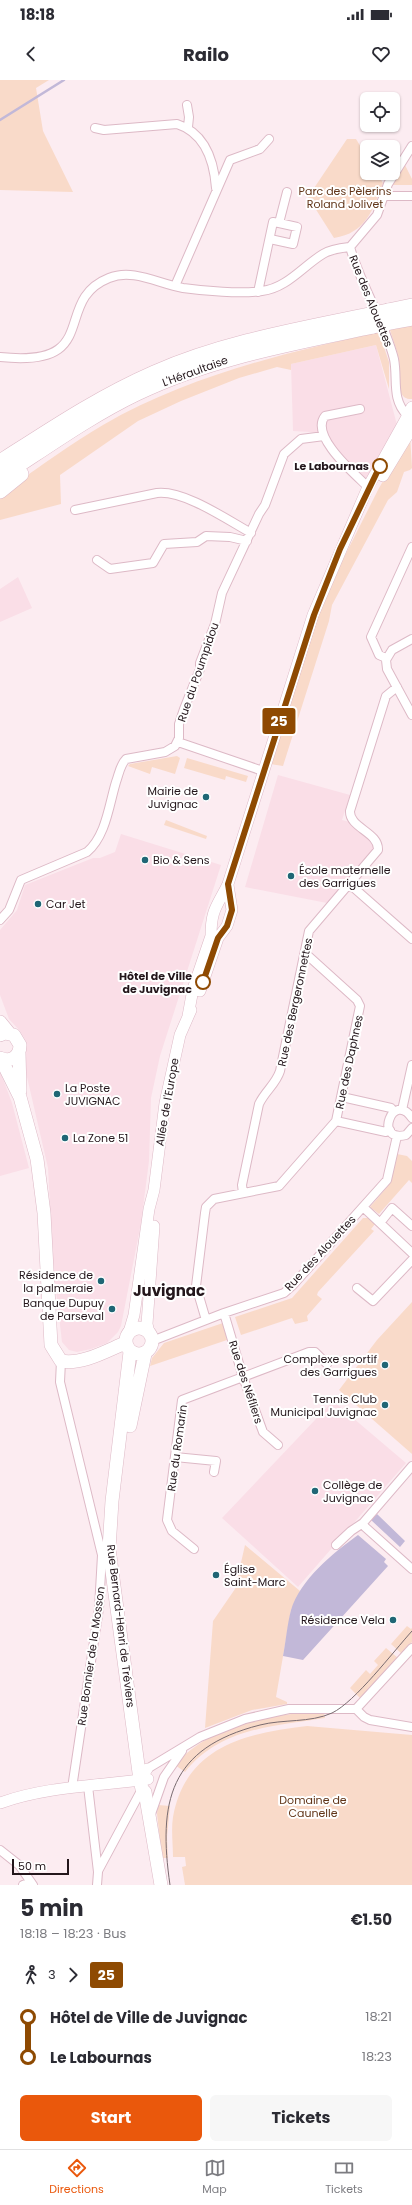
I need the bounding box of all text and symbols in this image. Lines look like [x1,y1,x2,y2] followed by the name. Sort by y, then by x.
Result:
[20,4,55,25] text: 18:18
[183,42,229,67] text: Railo
[20,43,42,65] icon: back
[370,43,392,65] icon: heart
[360,92,400,180] map controls
[360,92,400,132] button: locate
[360,140,400,180] button: layers
[299,183,392,212] park label: Parc des Pèlerins Roland Jolivet
[345,253,397,350] street label: Rue des Alouettes
[160,352,230,390] street label: L'Héraultaise
[294,458,369,474] place label: Le Labournas
[372,458,388,474] marker: Le Labournas
[173,620,223,724] street label: Rue du Poumpidou
[261,708,297,734] line badge: 25
[270,711,288,731] text: 25
[148,783,198,812] place label: Mairie de Juvignac
[201,792,211,802] marker: Mairie de Juvignac
[153,852,210,868] place label: Bio & Sens
[140,855,150,865] marker: Bio & Sens
[299,862,391,891] place label: École maternelle des Garrigues
[286,871,296,881] marker: École maternelle des Garrigues
[46,896,86,912] place label: Car Jet
[33,899,43,909] marker: Car Jet
[274,936,316,1068] street label: Rue des Bergeronnettes
[119,968,192,997] place label: Hôtel de Ville de Juvignac
[195,974,211,990] marker: Hôtel de Ville de Juvignac
[331,1013,367,1110] street label: Rue des Daphnes
[151,1057,183,1147] street label: Allée de l'Europe
[65,1080,121,1109] place label: La Poste JUVIGNAC
[52,1089,62,1099] marker: La Poste JUVIGNAC
[73,1130,128,1146] place label: La Zone 51
[60,1133,70,1143] marker: La Zone 51
[281,1212,359,1294] street label: Rue des Alouettes
[19,1267,93,1296] place label: Résidence de la palmeraie
[96,1276,106,1286] marker: Résidence de la palmeraie
[133,1280,205,1301] district label: Juvignac
[23,1295,105,1324] place label: Banque Dupuy de Parseval
[107,1304,117,1314] marker: Banque Dupuy de Parseval
[225,1338,267,1426] street label: Rue des Néfliers
[284,1351,377,1380] place label: Complexe sportif des Garrigues
[380,1360,390,1370] marker: Complexe sportif des Garrigues
[271,1391,377,1420] place label: Tennis Club Municipal Juvignac
[380,1400,390,1410] marker: Tennis Club Municipal Juvignac
[163,1404,191,1492] street label: Rue du Romarin
[323,1477,382,1506] place label: Collège de Juvignac
[310,1486,320,1496] marker: Collège de Juvignac
[103,1544,139,1709] street label: Rue Bernard-Henri de Tréviers
[224,1561,286,1590] place label: Église Saint-Marc
[211,1570,221,1580] marker: Église Saint-Marc
[73,1585,109,1727] street label: Rue Bonnier de la Mosson
[301,1612,385,1628] place label: Résidence Vela
[388,1615,398,1625] marker: Résidence Vela
[279,1792,347,1821] park label: Domaine de Caunelle
[12,1857,69,1876] scale bar
[18,1858,46,1874] text: 50 m
[20,1893,84,1924] text: 5 min
[351,1909,392,1930] text: €1.50
[20,1924,126,1943] text: 18:18 – 18:23 · Bus
[20,1964,42,1986] icon: walk
[62,1964,84,1986] icon: forward
[48,1965,56,1984] text: 3
[98,1965,115,1985] text: 25
[50,2007,247,2028] text: Hôtel de Ville de Juvignac
[365,2007,392,2026] text: 18:21
[50,2047,152,2068] text: Le Labournas
[362,2047,392,2066] text: 18:23
[20,2095,202,2141] button: Start
[210,2095,392,2141] button: Tickets
[49,2157,104,2198] tab: Directions
[202,2157,227,2198] tab: Map
[325,2157,363,2198] tab: Tickets

